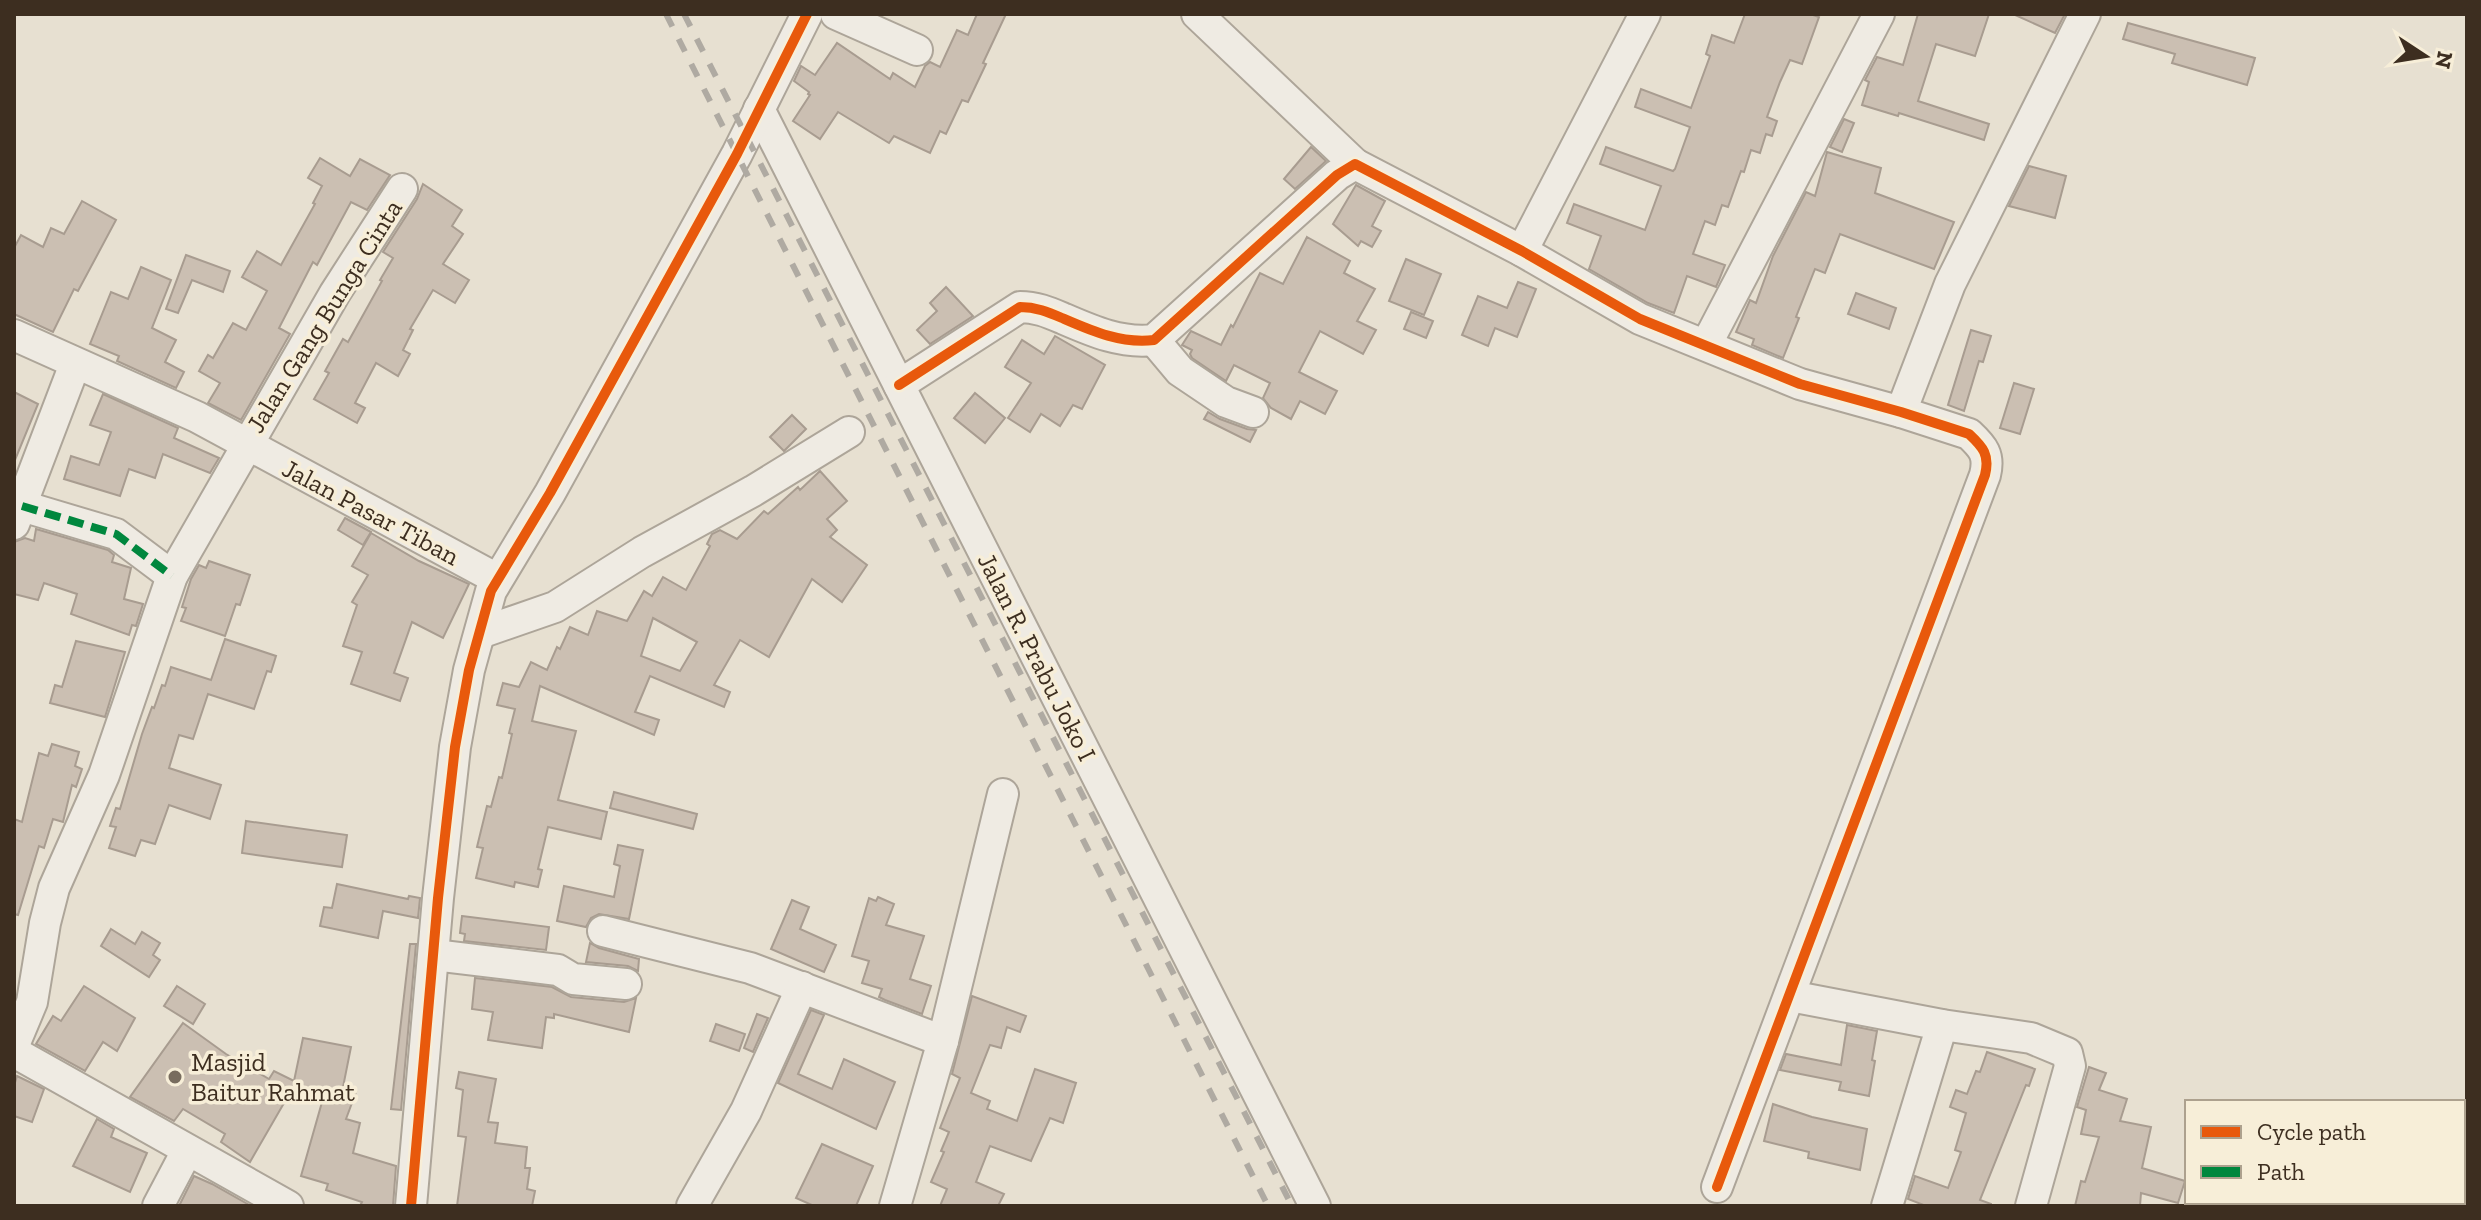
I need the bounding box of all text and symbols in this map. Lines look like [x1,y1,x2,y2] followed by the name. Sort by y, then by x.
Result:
[2385,16,2465,96] north arrow
[2429,49,2459,71] text: N
[239,193,409,438] street label: Jalan Gang Bunga Cinta
[277,452,465,572] street label: Jalan Pasar Tiban
[971,548,1103,766] street label: Jalan R. Prabu Joko I
[191,1046,355,1108] place label: Masjid Baitur Rahmat
[166,1068,184,1086] marker: Masjid Baitur Rahmat
[2185,1100,2465,1204] legend
[2257,1117,2366,1146] text: Cycle path
[2257,1157,2305,1186] text: Path

